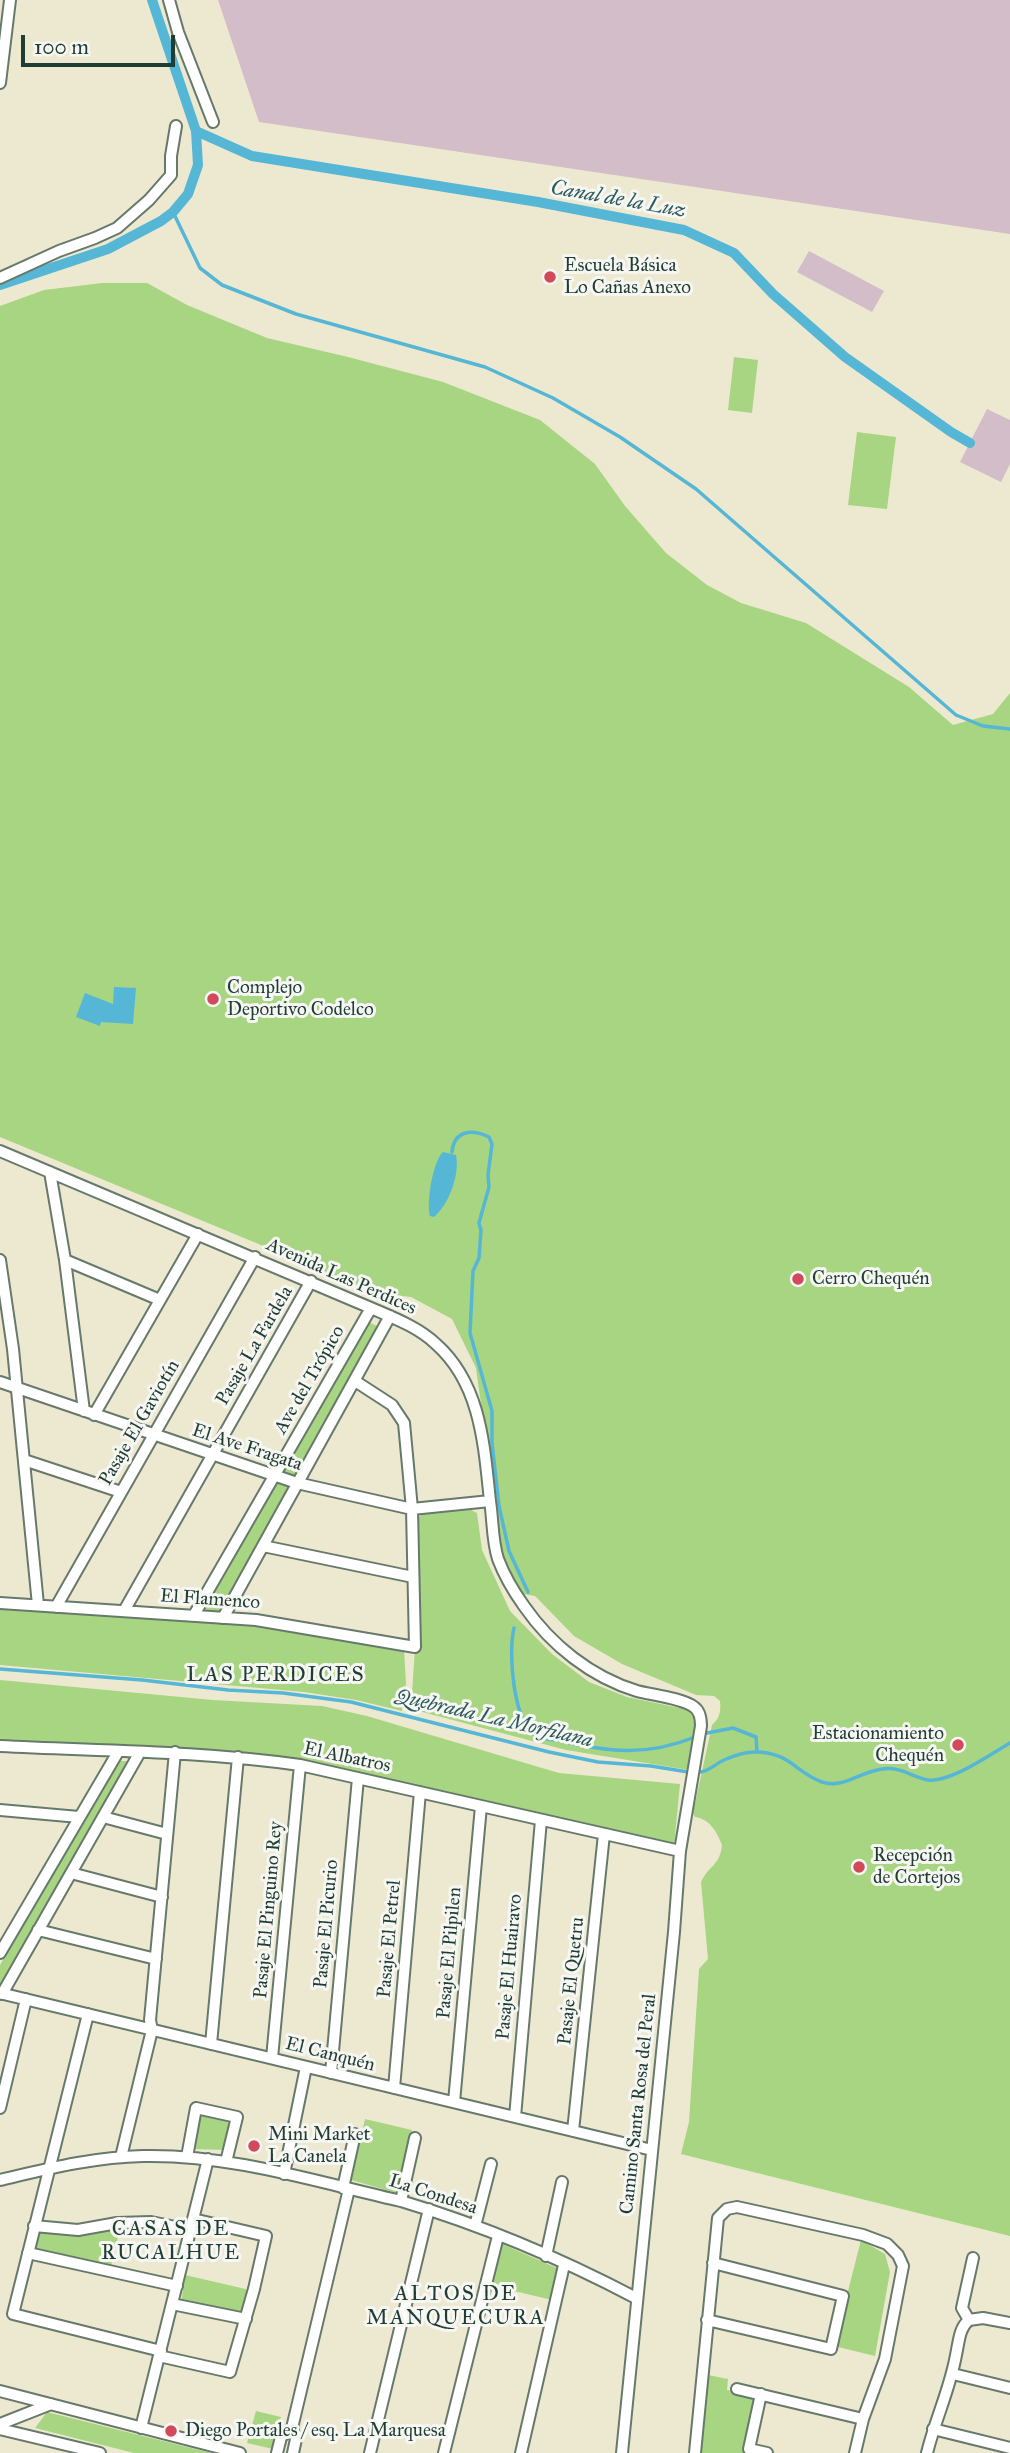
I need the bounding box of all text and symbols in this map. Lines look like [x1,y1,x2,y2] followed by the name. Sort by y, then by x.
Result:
[24,21,178,65] scale bar
[34,34,89,60] text: 100 m
[548,176,688,224] water label: Canal de la Luz
[564,255,691,299] place label: Escuela Básica Lo Cañas Anexo
[542,269,558,285] marker: Escuela Básica Lo Cañas Anexo
[227,977,374,1021] place label: Complejo Deportivo Codelco
[205,991,221,1007] marker: Complejo Deportivo Codelco
[262,1234,420,1320] street label: Avenida Las Perdices
[812,1268,930,1290] place label: Cerro Chequén
[790,1271,806,1287] marker: Cerro Chequén
[212,1282,298,1410] street label: Pasaje La Fardela
[270,1322,350,1438] street label: Ave del Trópico
[95,1356,185,1490] street label: Pasaje El Gaviotín
[189,1419,305,1477] street label: El Ave Fragata
[159,1585,261,1615] street label: El Flamenco
[188,1663,364,1689] district label: LAS PERDICES
[393,1684,595,1754] water label: Quebrada La Morfilana
[812,1723,944,1767] place label: Estacionamiento Chequén
[950,1737,966,1753] marker: Estacionamiento Chequén
[301,1738,393,1778] street label: El Albatros
[250,1820,288,2000] street label: Pasaje El Pinguino Rey
[873,1845,960,1889] place label: Recepción de Cortejos
[310,1859,344,1989] street label: Pasaje El Picurio
[851,1859,867,1875] marker: Recepción de Cortejos
[373,1879,407,1999] street label: Pasaje El Petrel
[433,1886,467,2020] street label: Pasaje El Pilpilen
[492,1893,528,2041] street label: Pasaje El Huairavo
[554,1916,590,2046] street label: Pasaje El Quetru
[616,1993,662,2215] street label: Camino Santa Rosa del Peral
[283,2033,377,2077] street label: El Canquén
[268,2124,370,2168] place label: Mini Market La Canela
[246,2138,262,2154] marker: Mini Market La Canela
[386,2170,480,2220] street label: La Condesa
[102,2217,240,2267] district label: CASAS DE RUCALHUE
[368,2282,544,2332] district label: ALTOS DE MANQUECURA
[185,2420,446,2442] place label: Diego Portales / esq. La Marquesa
[163,2423,179,2439] marker: Diego Portales / esq. La Marquesa

